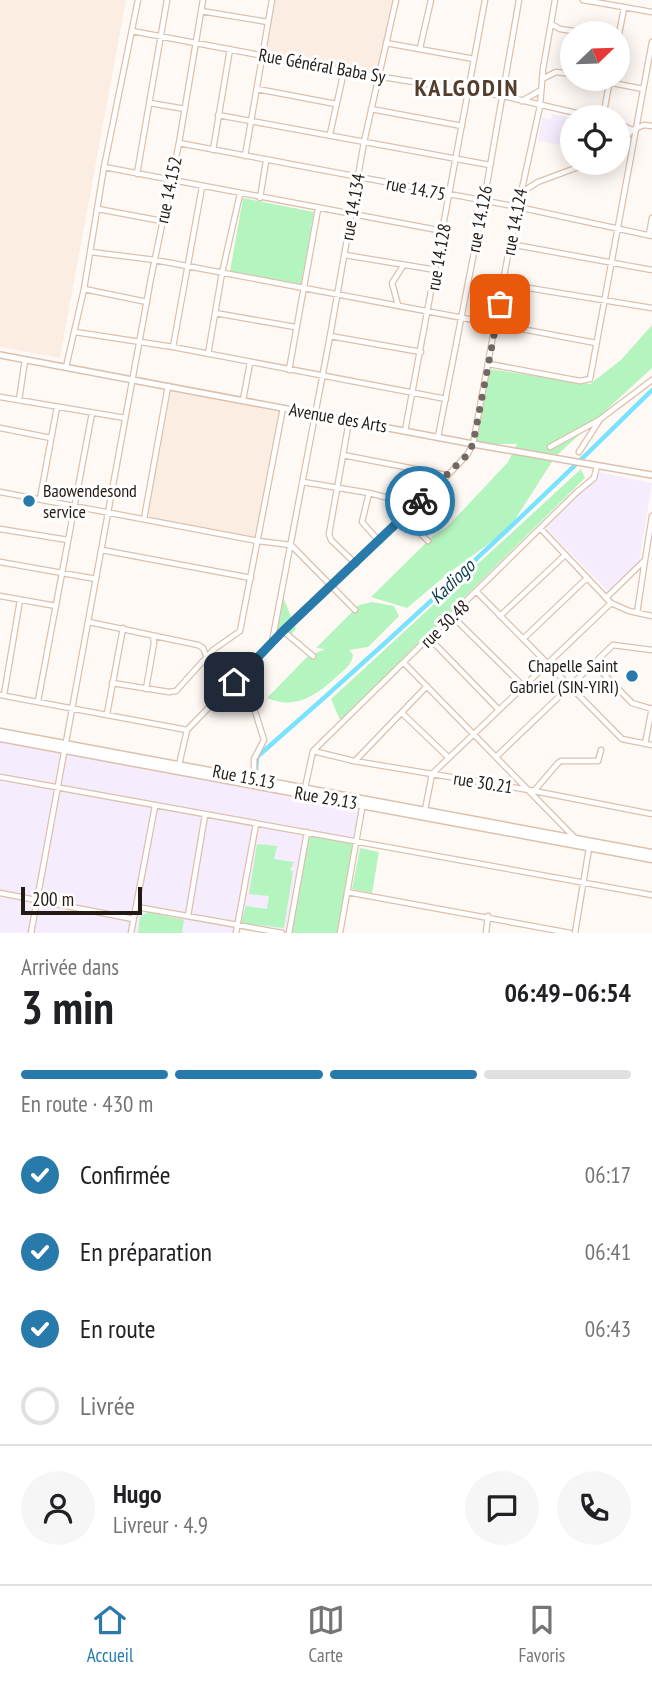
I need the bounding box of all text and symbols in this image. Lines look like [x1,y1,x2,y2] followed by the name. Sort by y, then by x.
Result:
[560,21,630,91] north arrow
[560,21,630,175] map controls
[257,43,388,88] street label: Rue Général Baba Sy
[415,72,519,103] district label: KALGODIN
[560,105,630,175] button: locate
[150,154,187,225] street label: rue 14.152
[335,172,370,242] street label: rue 14.134
[385,172,448,205] street label: rue 14.75
[462,183,497,254] street label: rue 14.126
[497,186,532,257] street label: rue 14.124
[421,222,456,292] street label: rue 14.128
[470,274,530,334] pin
[481,285,519,323] icon: bag
[287,398,389,437] street label: Avenue des Arts
[385,466,455,536] courier
[43,479,137,523] place label: Baowendesond service
[401,482,439,520] icon: bike
[21,493,37,509] marker: Baowendesond service
[424,553,481,608] water label: Kadiogo
[415,595,474,653] street label: rue 30.48
[204,652,264,712] pin
[510,654,619,698] place label: Chapelle Saint Gabriel (SIN-YIRI)
[215,663,253,701] icon: home
[624,668,640,684] marker: Chapelle Saint Gabriel (SIN-YIRI)
[211,759,277,794] street label: Rue 15.13
[452,766,514,799] street label: rue 30.21
[293,781,359,814] street label: Rue 29.13
[21,884,142,916] scale bar
[32,887,74,911] text: 200 m
[21,952,119,981] text: Arrivée dans
[504,976,631,1009] text: 06:49–06:54
[21,977,114,1037] text: 3 min
[21,1089,153,1118] text: En route · 430 m
[21,1156,59,1194] icon: check
[80,1158,171,1191] text: Confirmée
[585,1160,631,1189] text: 06:17
[21,1233,59,1271] icon: check
[80,1235,212,1268] text: En préparation
[585,1237,631,1266] text: 06:41
[21,1310,59,1348] icon: check
[80,1312,155,1345] text: En route
[585,1314,631,1343] text: 06:43
[80,1389,135,1422] text: Livrée
[21,1471,95,1545] button: person
[465,1471,539,1545] button: chat
[557,1471,631,1545] button: phone
[113,1477,162,1510] text: Hugo
[113,1510,208,1539] text: Livreur · 4.9
[87,1601,133,1667] tab: Accueil
[307,1601,345,1667] tab: Carte
[518,1601,565,1667] tab: Favoris

